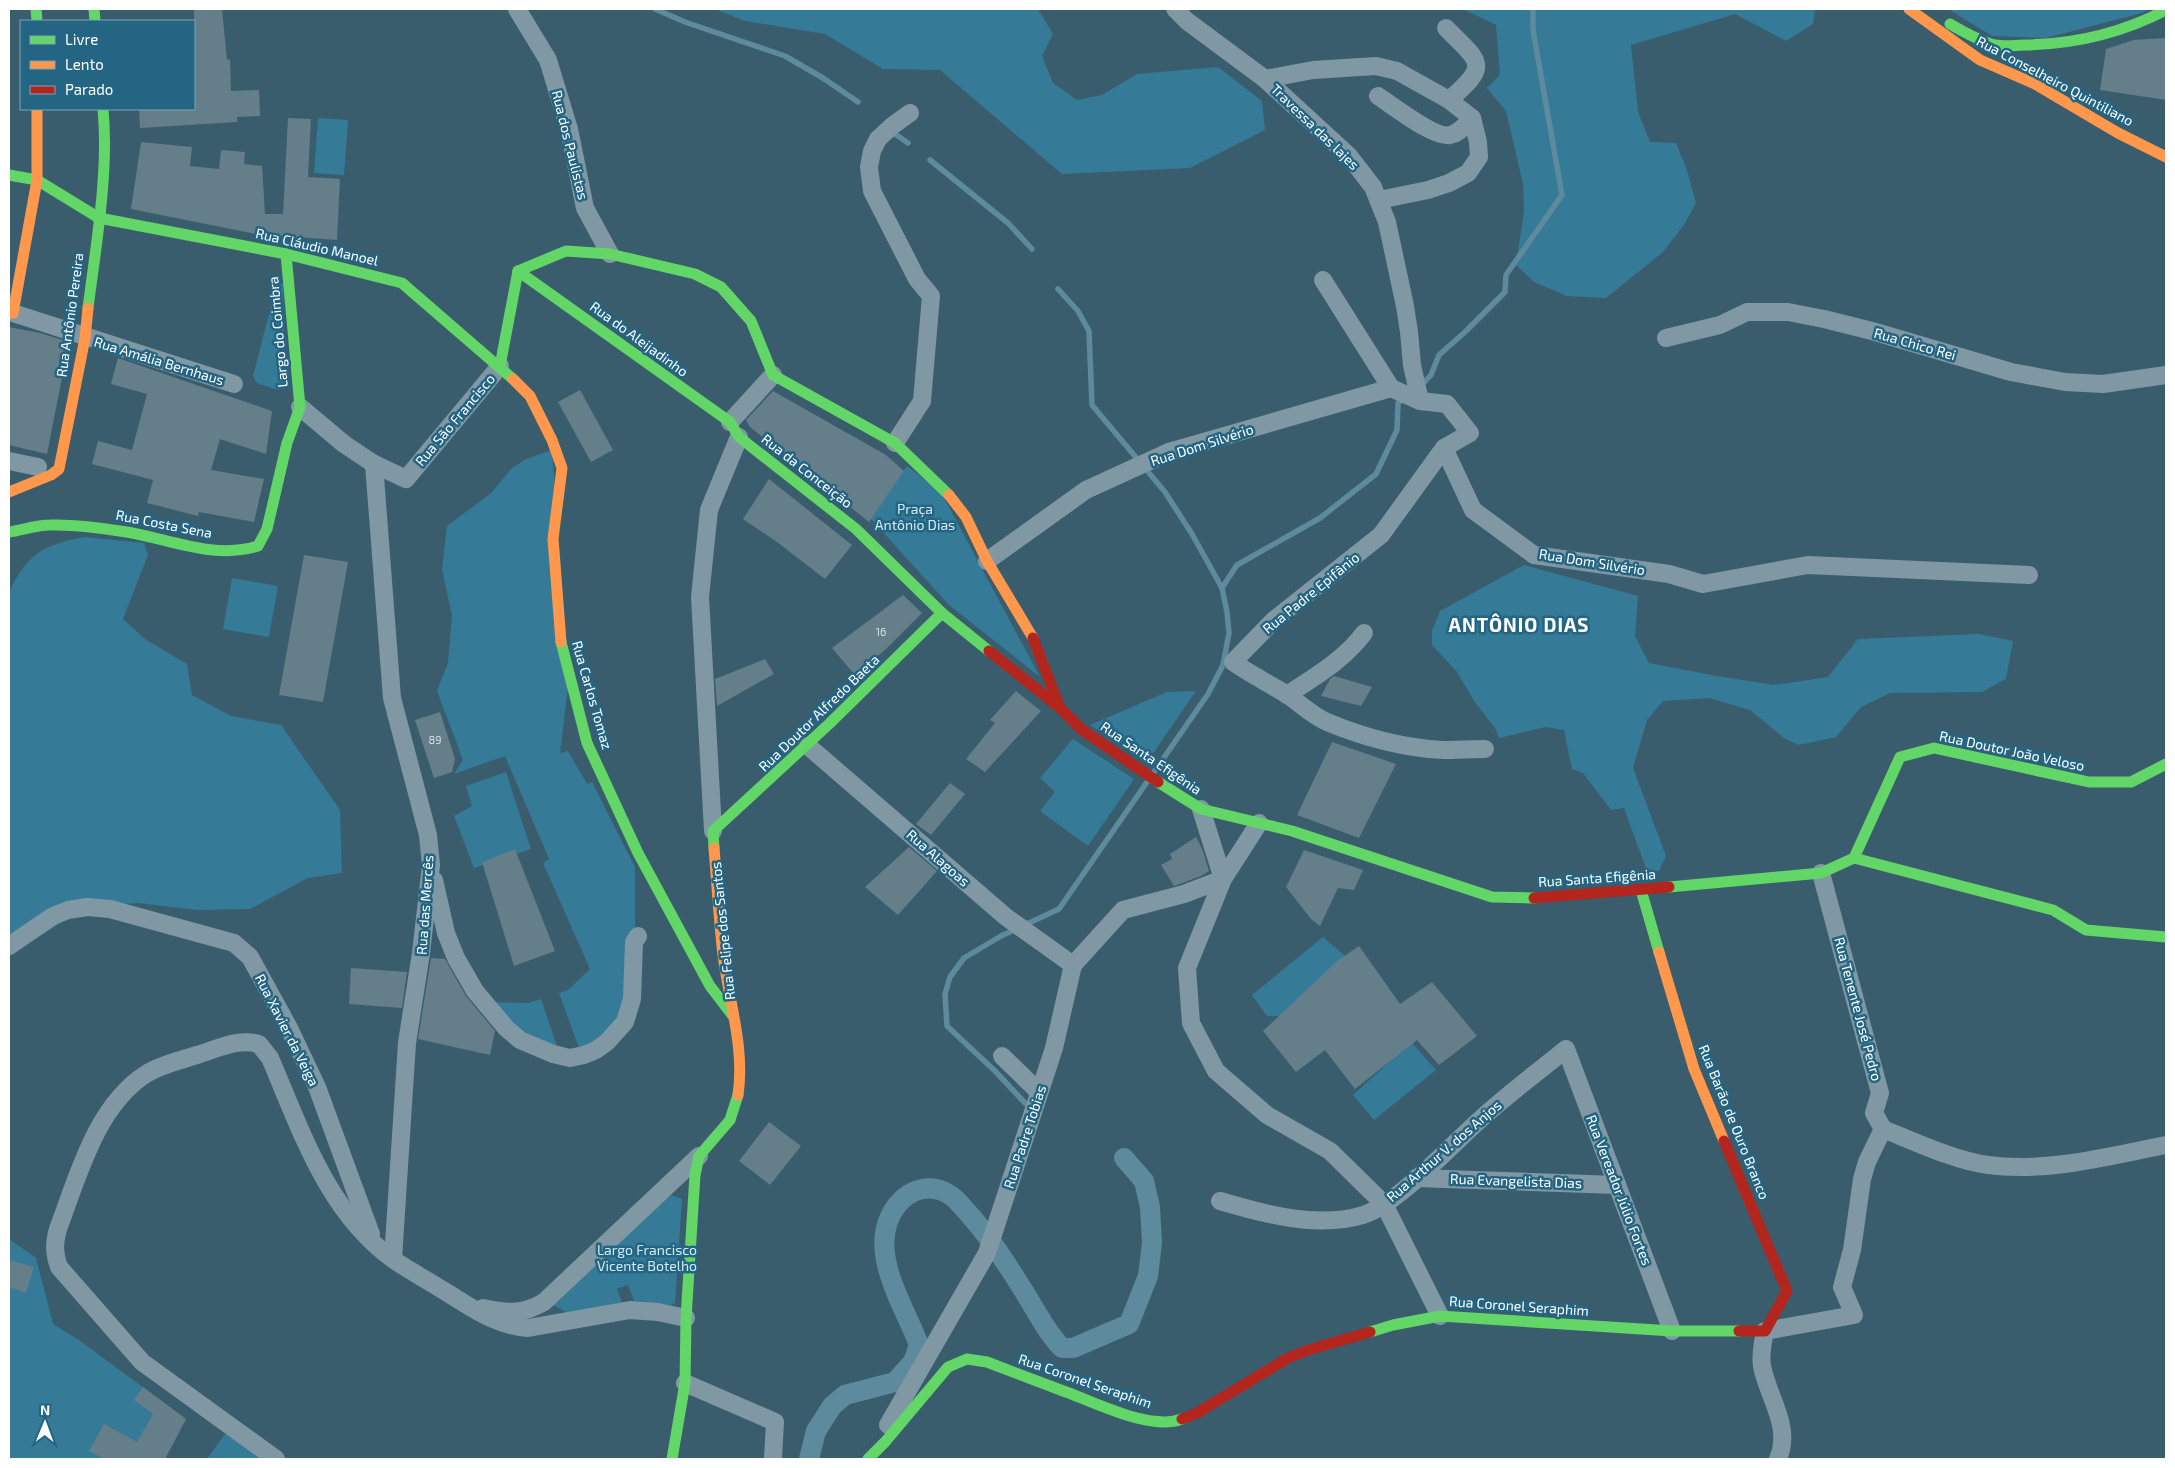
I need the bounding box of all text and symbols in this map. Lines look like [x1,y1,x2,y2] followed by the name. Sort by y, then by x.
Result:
[20,20,195,110] legend
[65,30,98,48] text: Livre
[1974,32,2137,129] street label: Rua Conselheiro Quintiliano
[65,55,104,73] text: Lento
[65,80,113,98] text: Parado
[1268,80,1363,173] street label: Travessa das lajes
[549,88,592,201] street label: Rua dos Paulistas
[254,224,381,269] street label: Rua Cláudio Manoel
[52,252,87,378] street label: Rua Antônio Pereira
[264,276,291,388] street label: Largo do Coimbra
[587,297,692,380] street label: Rua do Aleijadinho
[1872,324,1958,363] street label: Rua Chico Rei
[92,333,226,388] street label: Rua Amália Bernhaus
[411,370,498,469] street label: Rua São Francisco
[1148,420,1255,469] street label: Rua Dom Silvério
[758,430,856,512] street label: Rua da Conceição
[875,500,955,533] park label: Praça Antônio Dias
[114,506,214,541] street label: Rua Costa Sena
[1538,545,1646,578] street label: Rua Dom Silvério
[1259,548,1362,637] street label: Rua Padre Epifânio
[1449,613,1589,636] district label: ANTÔNIO DIAS
[876,625,886,638] house number: 16
[569,639,616,751] street label: Rua Carlos Tomaz
[755,651,883,775] street label: Rua Doutor Alfredo Baeta
[1098,718,1205,798] street label: Rua Santa Efigênia
[1938,727,2086,774] street label: Rua Doutor João Veloso
[429,733,441,746] house number: 89
[903,826,973,890] street label: Rua Alagoas
[413,855,436,955] street label: Rua das Mercês
[707,861,738,1001] street label: Rua Felipe dos Santos
[1537,865,1656,890] street label: Rua Santa Efigênia
[1831,935,1886,1083] street label: Rua Tenente José Pedro
[252,971,323,1089] street label: Rua Xavier da Veiga
[1696,1042,1773,1202] street label: Rua Barão de Ouro Branco
[1000,1083,1049,1191] street label: Rua Padre Tobias
[1383,1096,1505,1205] street label: Rua Arthur V. dos Anjos
[1583,1112,1656,1267] street label: Rua Vereador Júlio Fortes
[1450,1170,1582,1191] street label: Rua Evangelista Dias
[597,1241,697,1274] park label: Largo Francisco Vicente Botelho
[1449,1292,1589,1319] street label: Rua Coronel Seraphim
[1016,1350,1154,1411] street label: Rua Coronel Seraphim
[20,1398,70,1448] north arrow
[40,1401,50,1418] text: N

